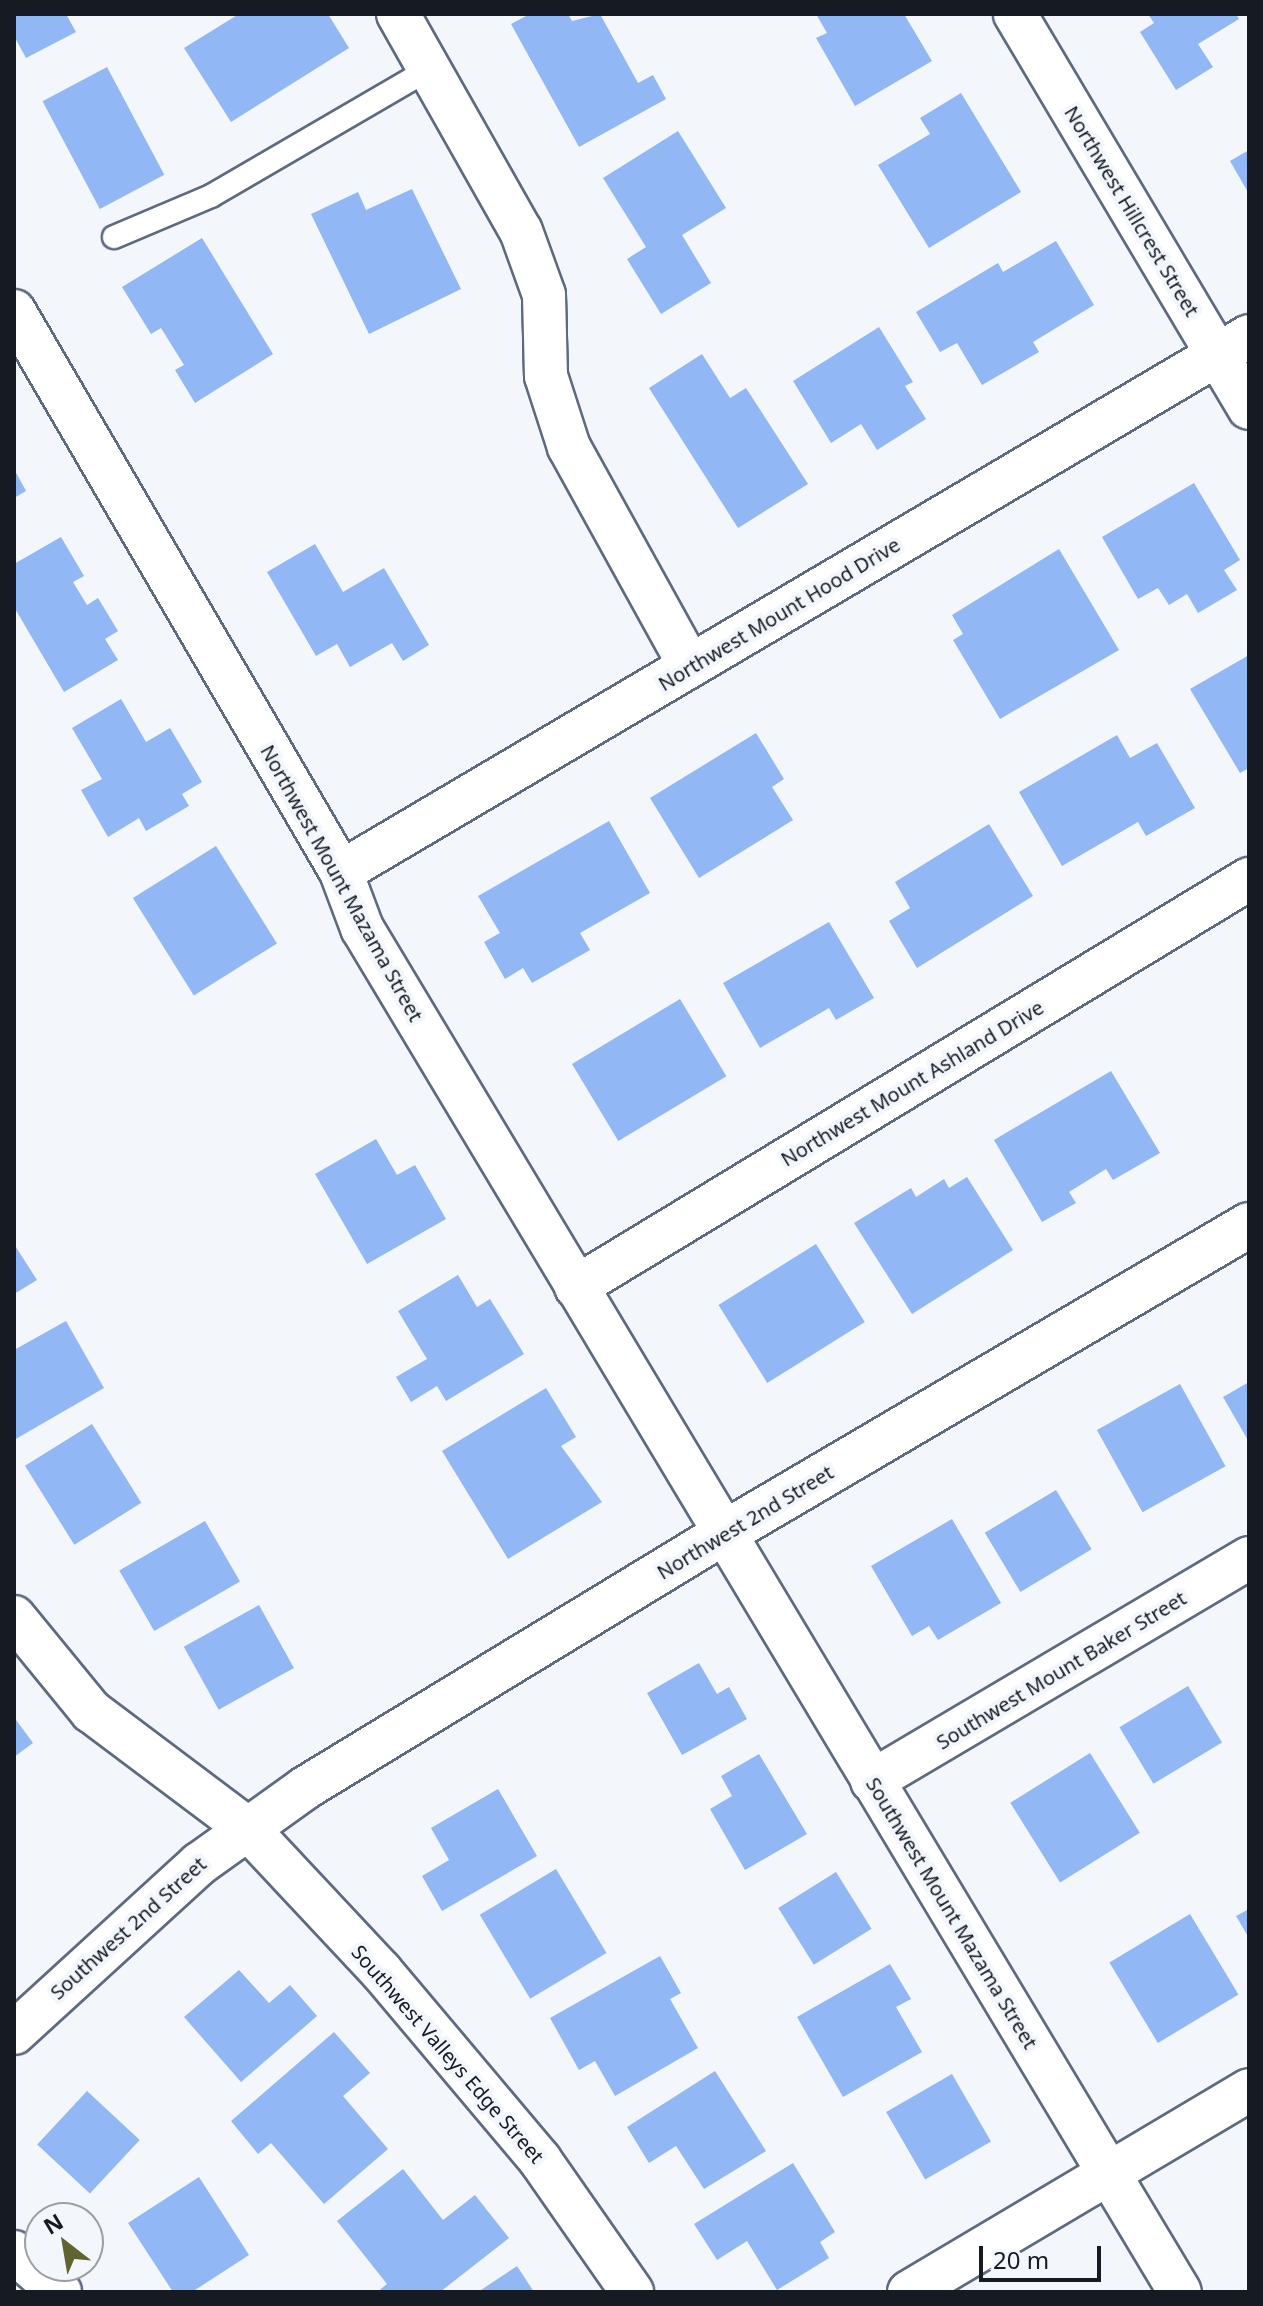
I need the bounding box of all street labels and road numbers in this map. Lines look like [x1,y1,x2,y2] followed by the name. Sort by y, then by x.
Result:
[1060,102,1204,320] street label: Northwest Hillcrest Street
[654,532,904,696] street label: Northwest Mount Hood Drive
[256,741,428,1025] street label: Northwest Mount Mazama Street
[776,995,1048,1171] street label: Northwest Mount Ashland Drive
[653,1460,837,1584] street label: Northwest 2nd Street
[932,1586,1190,1754] street label: Southwest Mount Baker Street
[861,1773,1043,2053] street label: Southwest Mount Mazama Street
[45,1852,211,2004] street label: Southwest 2nd Street
[347,1940,549,2168] street label: Southwest Valleys Edge Street

